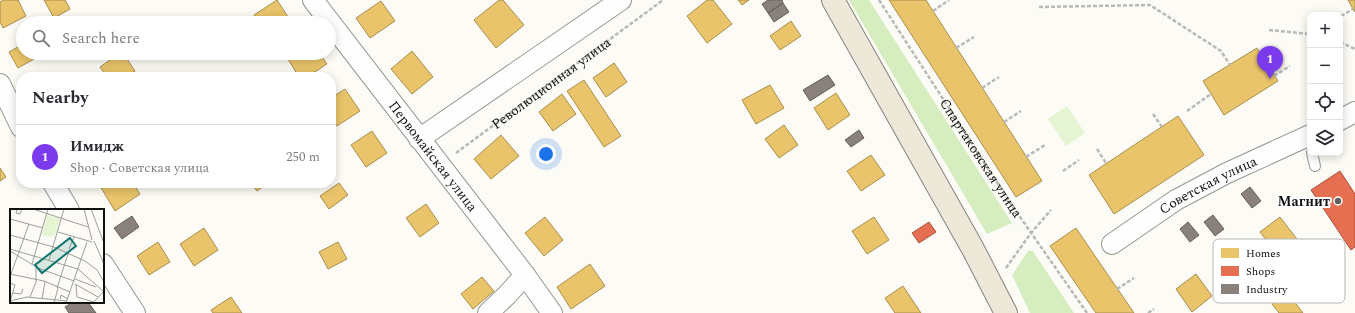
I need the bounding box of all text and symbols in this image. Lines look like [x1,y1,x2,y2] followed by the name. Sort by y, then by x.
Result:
[1307,12,1343,156] map controls
[1307,12,1343,48] button: +
[16,16,336,60] search box
[30,27,52,49] icon: search
[62,27,140,50] text: Search here
[487,32,615,135] street label: Революционная улица
[1257,46,1283,79] pin: 1
[1307,48,1343,84] button: −
[1307,84,1343,120] button: locate
[32,85,88,111] text: Nearby
[934,94,1028,222] street label: Спартаковская улица
[383,96,483,216] street label: Первомайская улица
[1307,120,1343,156] button: layers
[70,135,124,158] text: Имидж
[536,144,556,164] your location
[41,147,49,167] text: 1
[286,147,320,167] text: 250 m
[1155,151,1261,220] street label: Советская улица
[70,158,209,178] text: Shop · Советская улица
[1278,191,1330,212] place label: Магнит
[1333,196,1343,206] marker: Магнит
[10,209,104,303] inset map
[1213,239,1345,303] legend
[1246,245,1280,262] text: Homes
[1246,263,1275,280] text: Shops
[1246,281,1288,298] text: Industry

